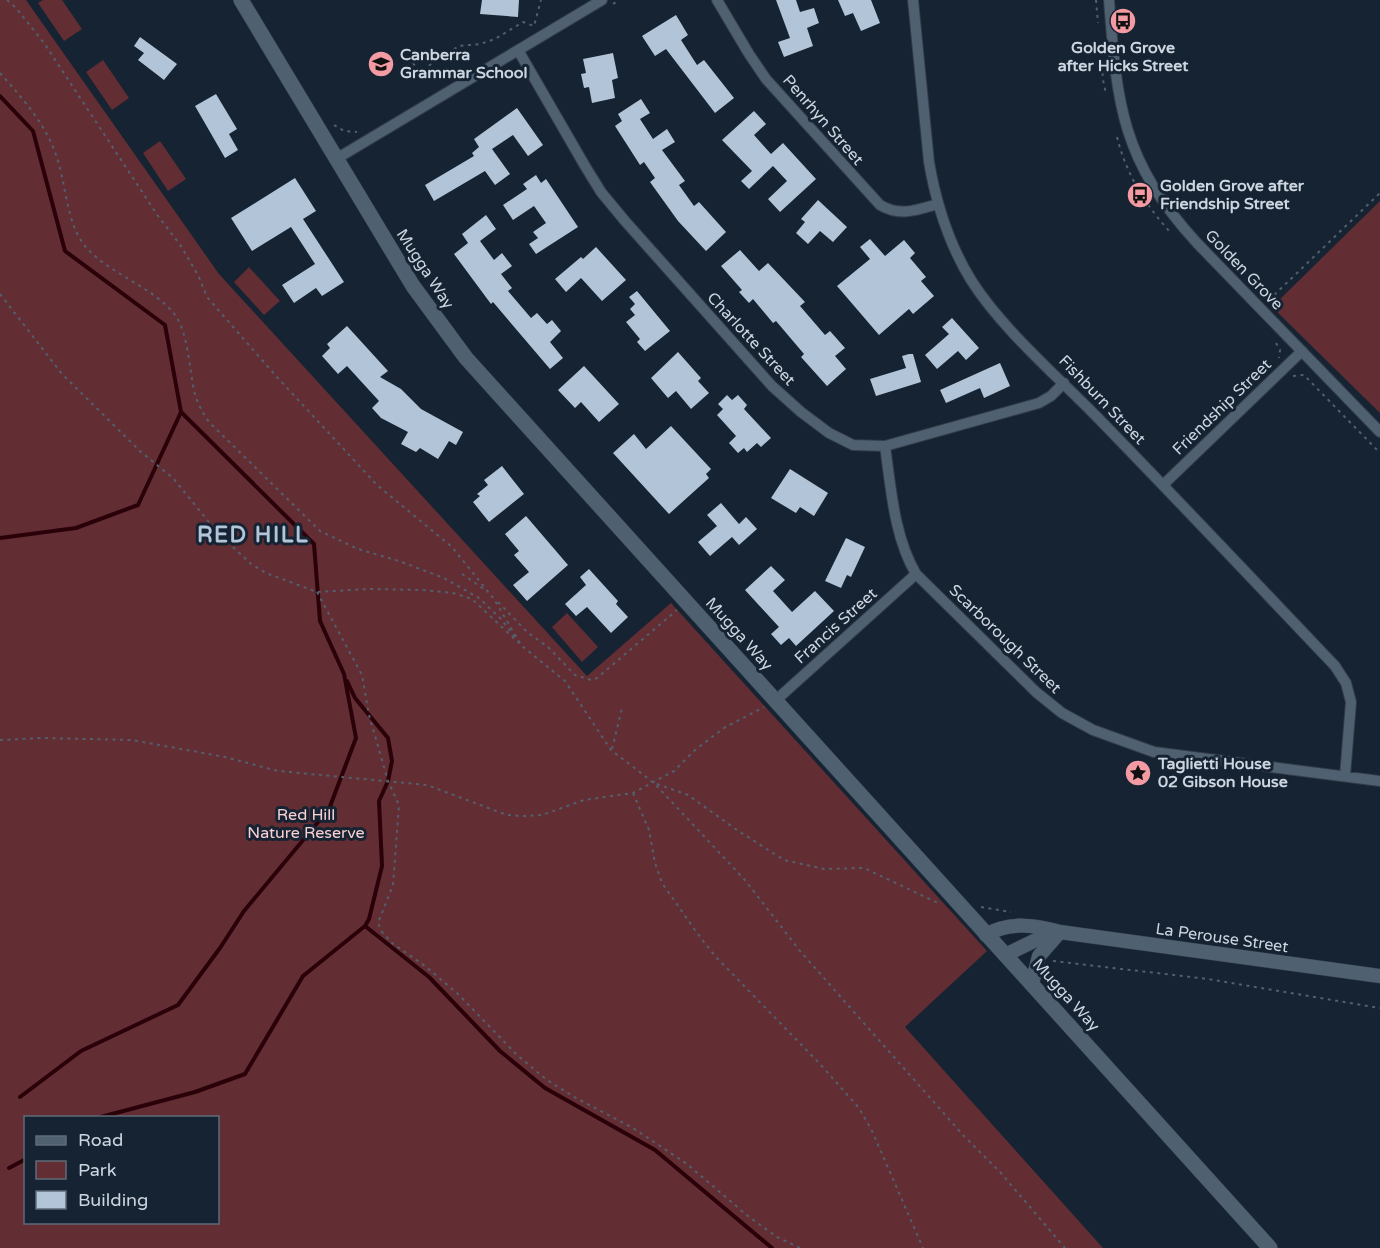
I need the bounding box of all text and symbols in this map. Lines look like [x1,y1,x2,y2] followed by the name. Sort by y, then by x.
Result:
[1108,6,1138,36] bus stop icon: Golden Grove after Hicks Street
[1058,38,1189,76] place label: Golden Grove after Hicks Street
[400,45,527,83] place label: Canberra Grammar School
[366,49,396,79] school or university icon: Canberra Grammar School
[778,71,868,169] street label: Penrhyn Street
[1160,176,1305,214] place label: Golden Grove after Friendship Street
[1125,180,1155,210] bus stop icon: Golden Grove after Friendship Street
[392,225,458,313] street label: Mugga Way
[1201,226,1287,314] street label: Golden Grove
[703,288,799,390] street label: Charlotte Street
[1054,351,1150,449] street label: Fishburn Street
[1168,355,1276,459] street label: Friendship Street
[197,522,309,548] district label: RED HILL
[945,580,1065,698] street label: Scarborough Street
[791,584,881,668] street label: Francis Street
[701,593,777,675] street label: Mugga Way
[1157,754,1288,792] place label: Taglietti House 02 Gibson House
[1123,758,1153,788] place icon: Taglietti House 02 Gibson House
[247,805,365,843] park label: Red Hill Nature Reserve
[1154,919,1290,957] street label: La Perouse Street
[1028,954,1104,1036] street label: Mugga Way
[24,1116,219,1224] legend
[78,1129,123,1151] text: Road
[78,1159,117,1181] text: Park
[78,1189,148,1211] text: Building

